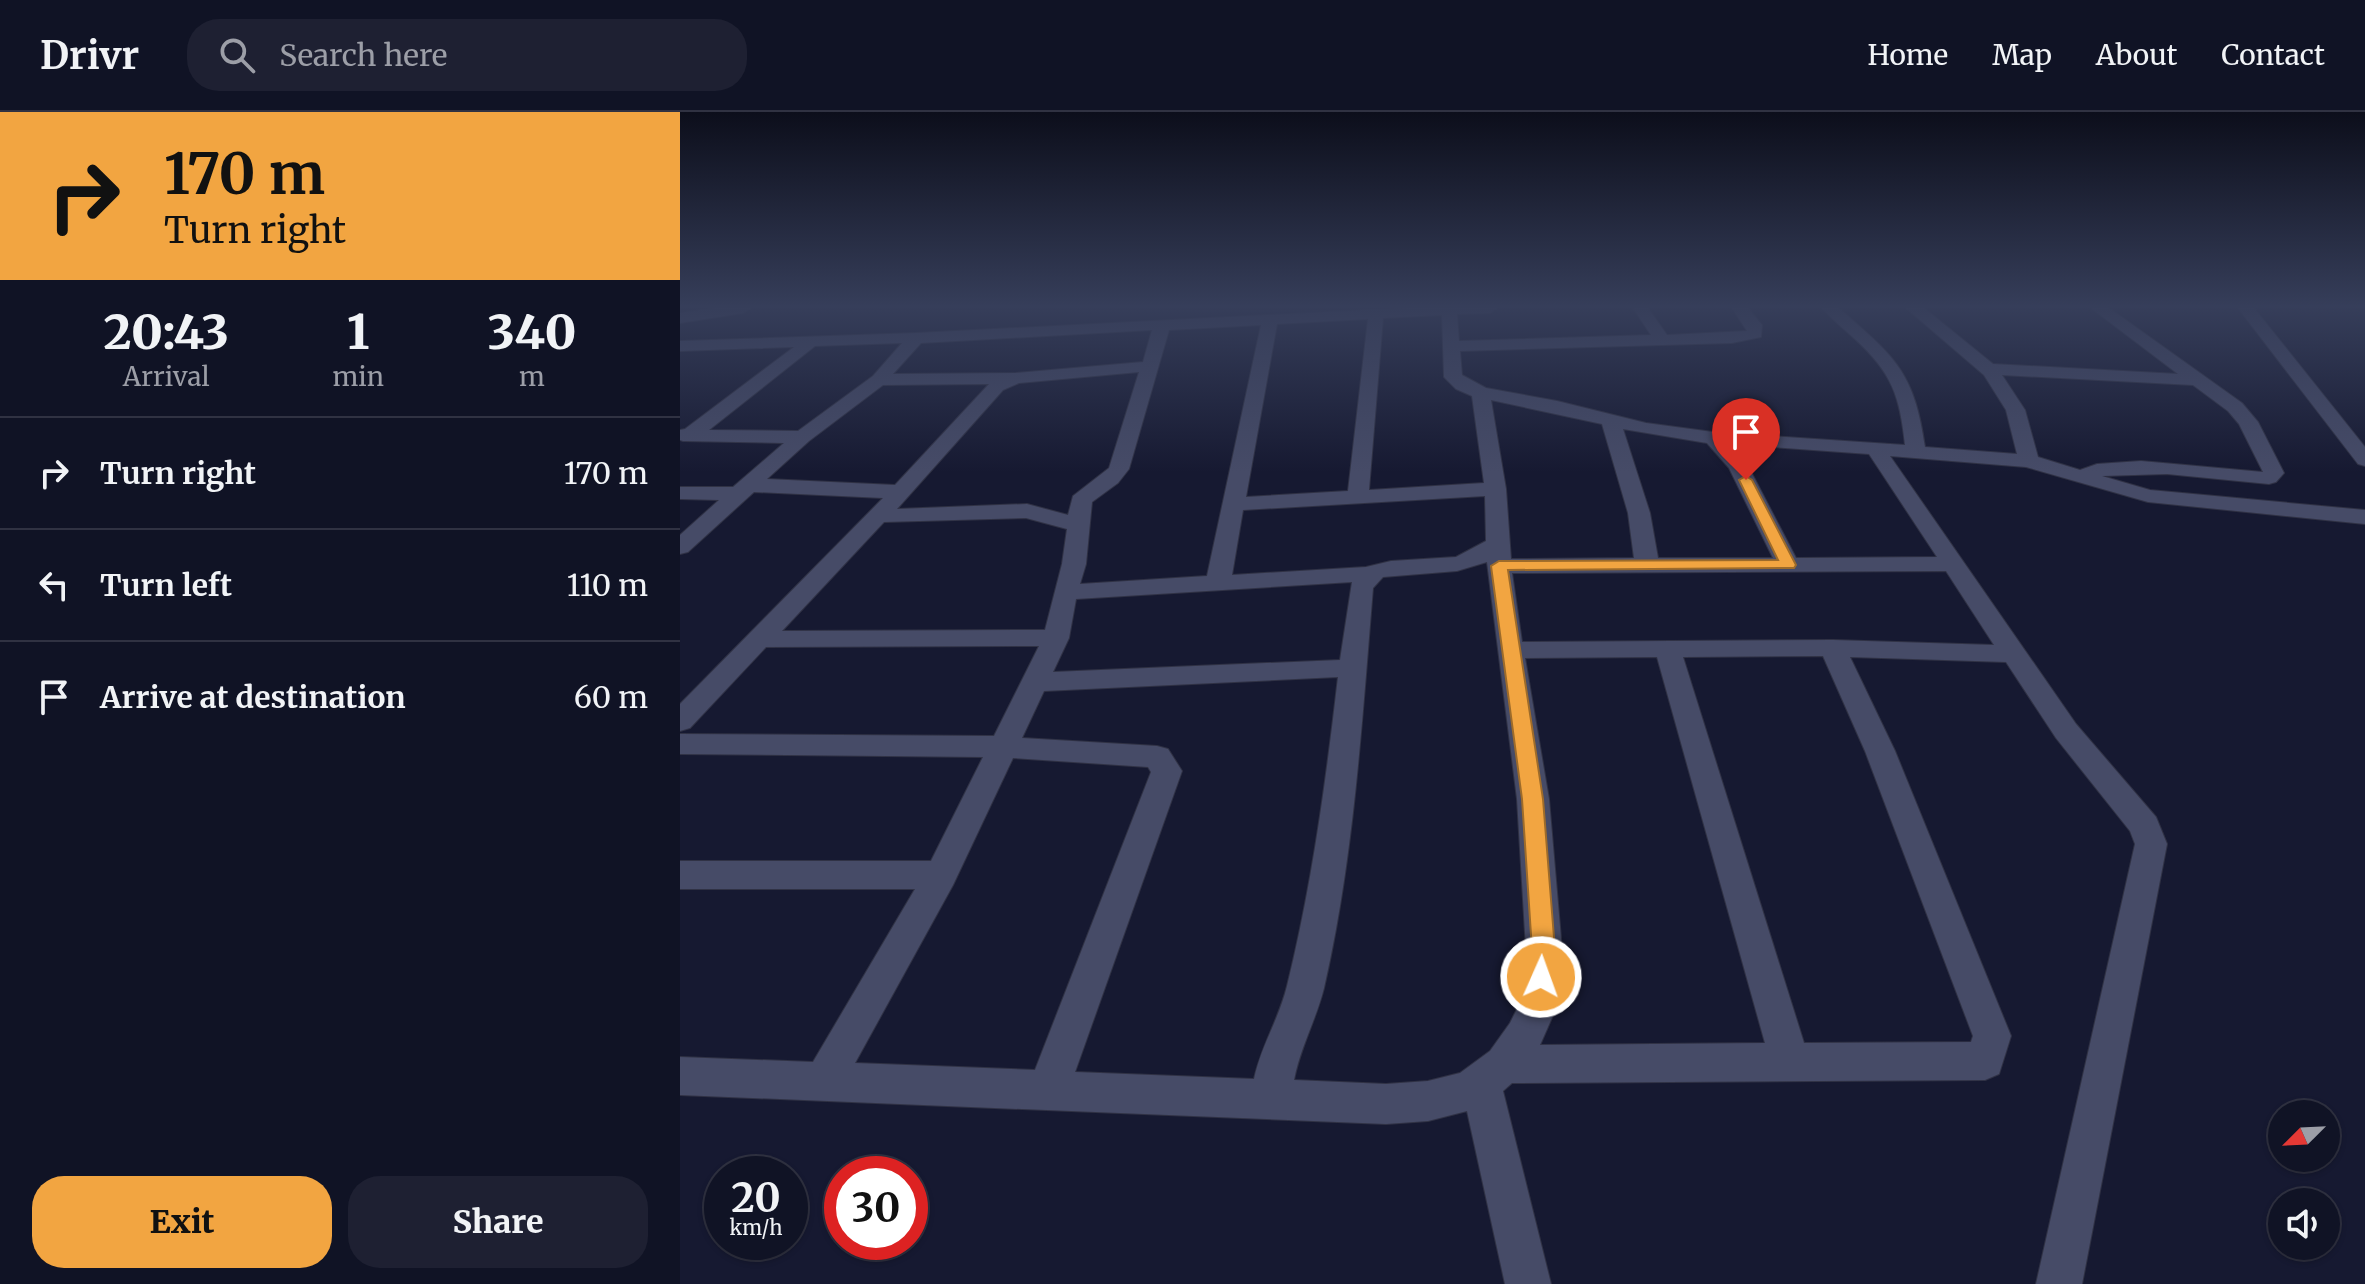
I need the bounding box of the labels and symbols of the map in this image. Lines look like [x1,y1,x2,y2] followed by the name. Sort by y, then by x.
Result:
[1712,398,1780,480] pin
[1499,935,1583,1019] position arrow
[2268,1100,2340,1172] north arrow
[824,1156,928,1260] speed limit sign: 30

